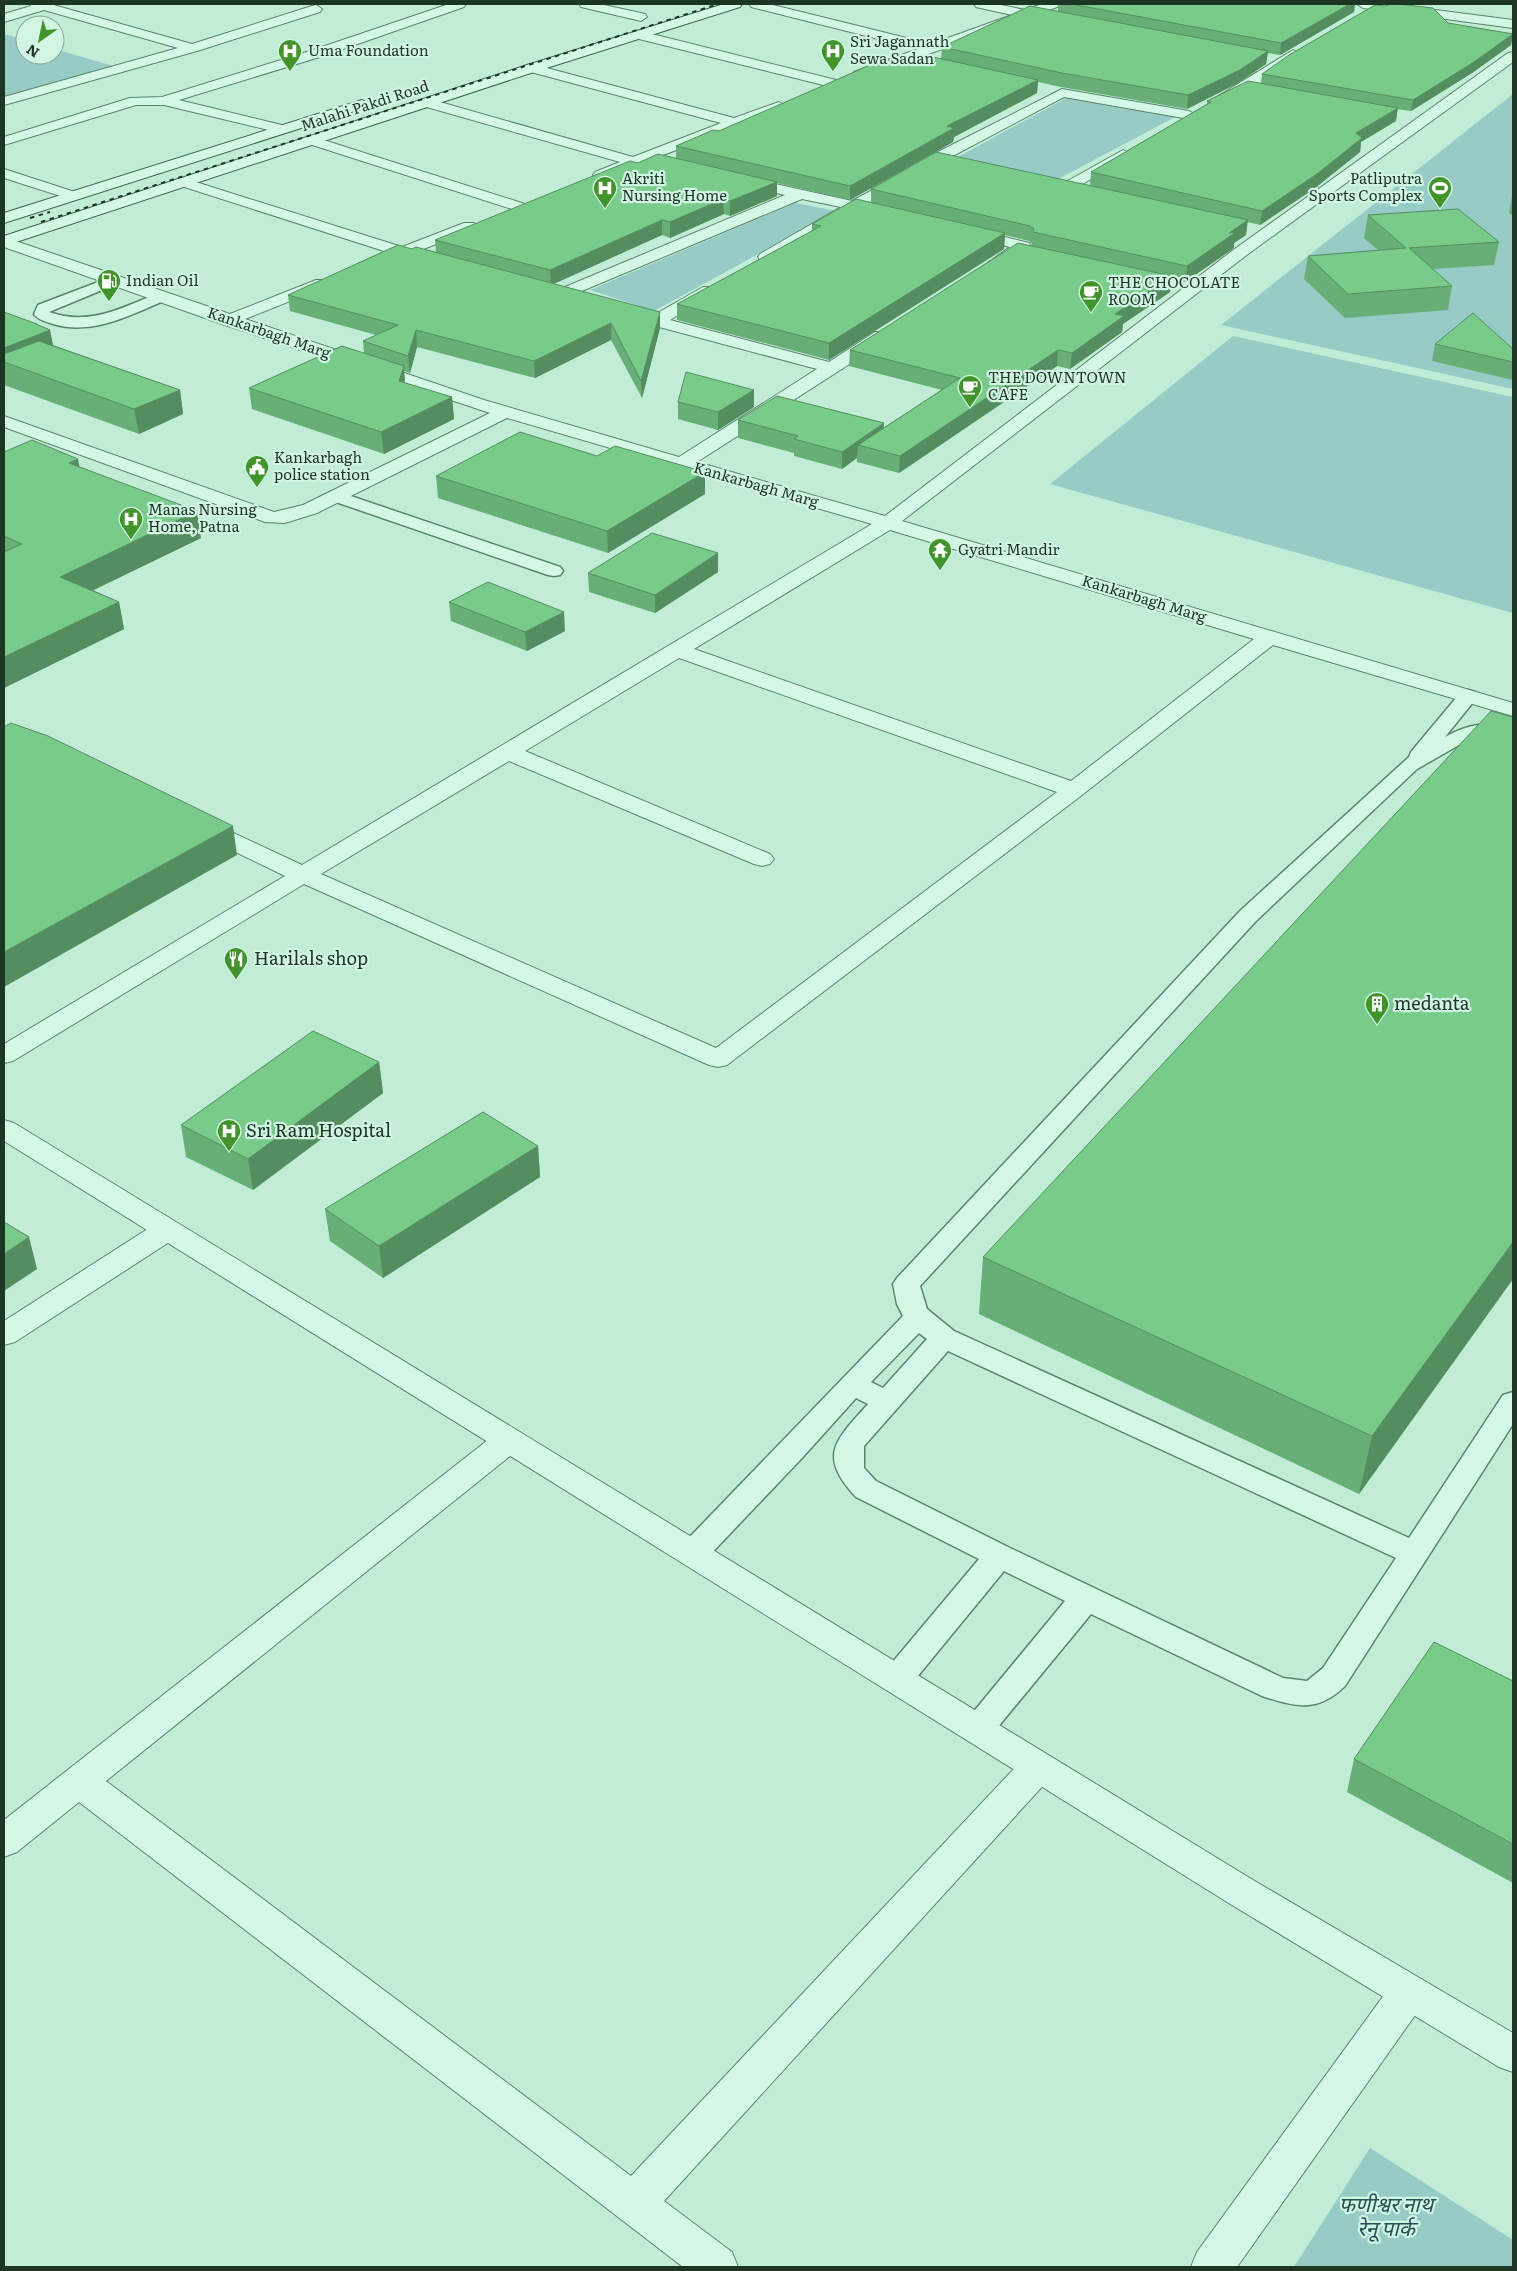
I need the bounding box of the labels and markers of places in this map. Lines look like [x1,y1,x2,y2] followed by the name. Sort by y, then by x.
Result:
[850,29,949,69] place label: Sri Jagannath Sewa Sadan
[277,38,303,72] hospital icon: Uma Foundation
[308,38,429,61] place label: Uma Foundation
[820,38,846,72] hospital icon: Sri Jagannath Sewa Sadan
[622,166,727,206] place label: Akriti Nursing Home
[1309,166,1423,206] place label: Patliputra Sports Complex
[592,175,618,209] hospital icon: Akriti Nursing Home
[1427,175,1453,209] sports icon: Patliputra Sports Complex
[96,268,122,302] fuel station icon: Indian Oil
[126,268,198,291] place label: Indian Oil
[1108,270,1240,310] place label: THE CHOCOLATE ROOM
[1078,279,1104,313] cafe icon: THE CHOCOLATE ROOM
[988,365,1127,405] place label: THE DOWNTOWN CAFE
[957,374,983,408] cafe icon: THE DOWNTOWN CAFE
[274,445,370,485] place label: Kankarbagh police station
[244,454,270,488] public building icon: Kankarbagh police station
[148,497,258,537] place label: Manas Nursing Home, Patna
[118,506,144,540] hospital icon: Manas Nursing Home, Patna
[927,537,953,571] temple icon: Gyatri Mandir
[958,537,1060,560] place label: Gyatri Mandir
[254,944,368,971] place label: Harilals shop
[223,946,249,980] restaurant icon: Harilals shop
[1394,989,1470,1016] place label: medanta
[1364,991,1390,1025] building icon: medanta
[246,1116,391,1143] place label: Sri Ram Hospital
[216,1118,242,1152] hospital icon: Sri Ram Hospital

